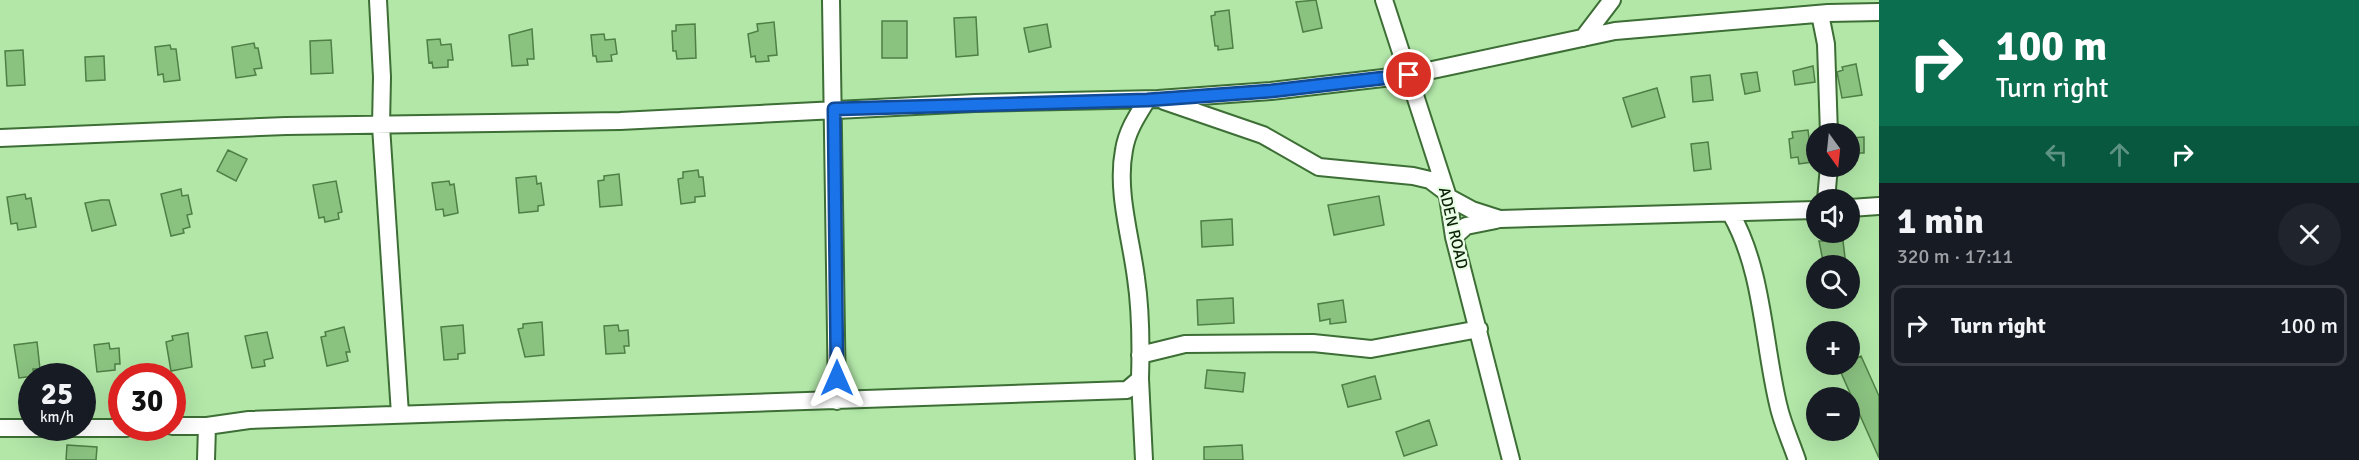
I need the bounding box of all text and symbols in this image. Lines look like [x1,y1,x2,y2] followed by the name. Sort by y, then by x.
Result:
[1996,21,2107,72] text: 100 m
[1897,24,1975,102] icon: right
[1383,49,1434,100] pin
[1392,58,1425,91] icon: arrive
[1996,72,2109,105] text: Turn right
[1806,123,1860,177] north arrow
[1806,123,1860,441] map controls
[2040,138,2073,171] icon: left
[2103,138,2136,171] icon: ahead
[2166,138,2199,171] icon: right
[1434,185,1472,271] street label: ADEN ROAD
[1806,189,1860,243] button: sound
[1897,199,1984,244] text: 1 min
[2278,203,2341,266] button: close
[1897,244,2013,269] text: 320 m · 17:11
[1806,255,1860,309] button: search
[1900,309,1933,342] icon: right
[1951,312,2046,339] text: Turn right
[2280,312,2338,339] text: 100 m
[1806,321,1860,375] button: +
[805,346,869,410] position arrow
[108,363,186,441] speed limit sign: 30
[41,376,73,413] text: 25
[1806,387,1860,441] button: −
[40,408,74,426] text: km/h

